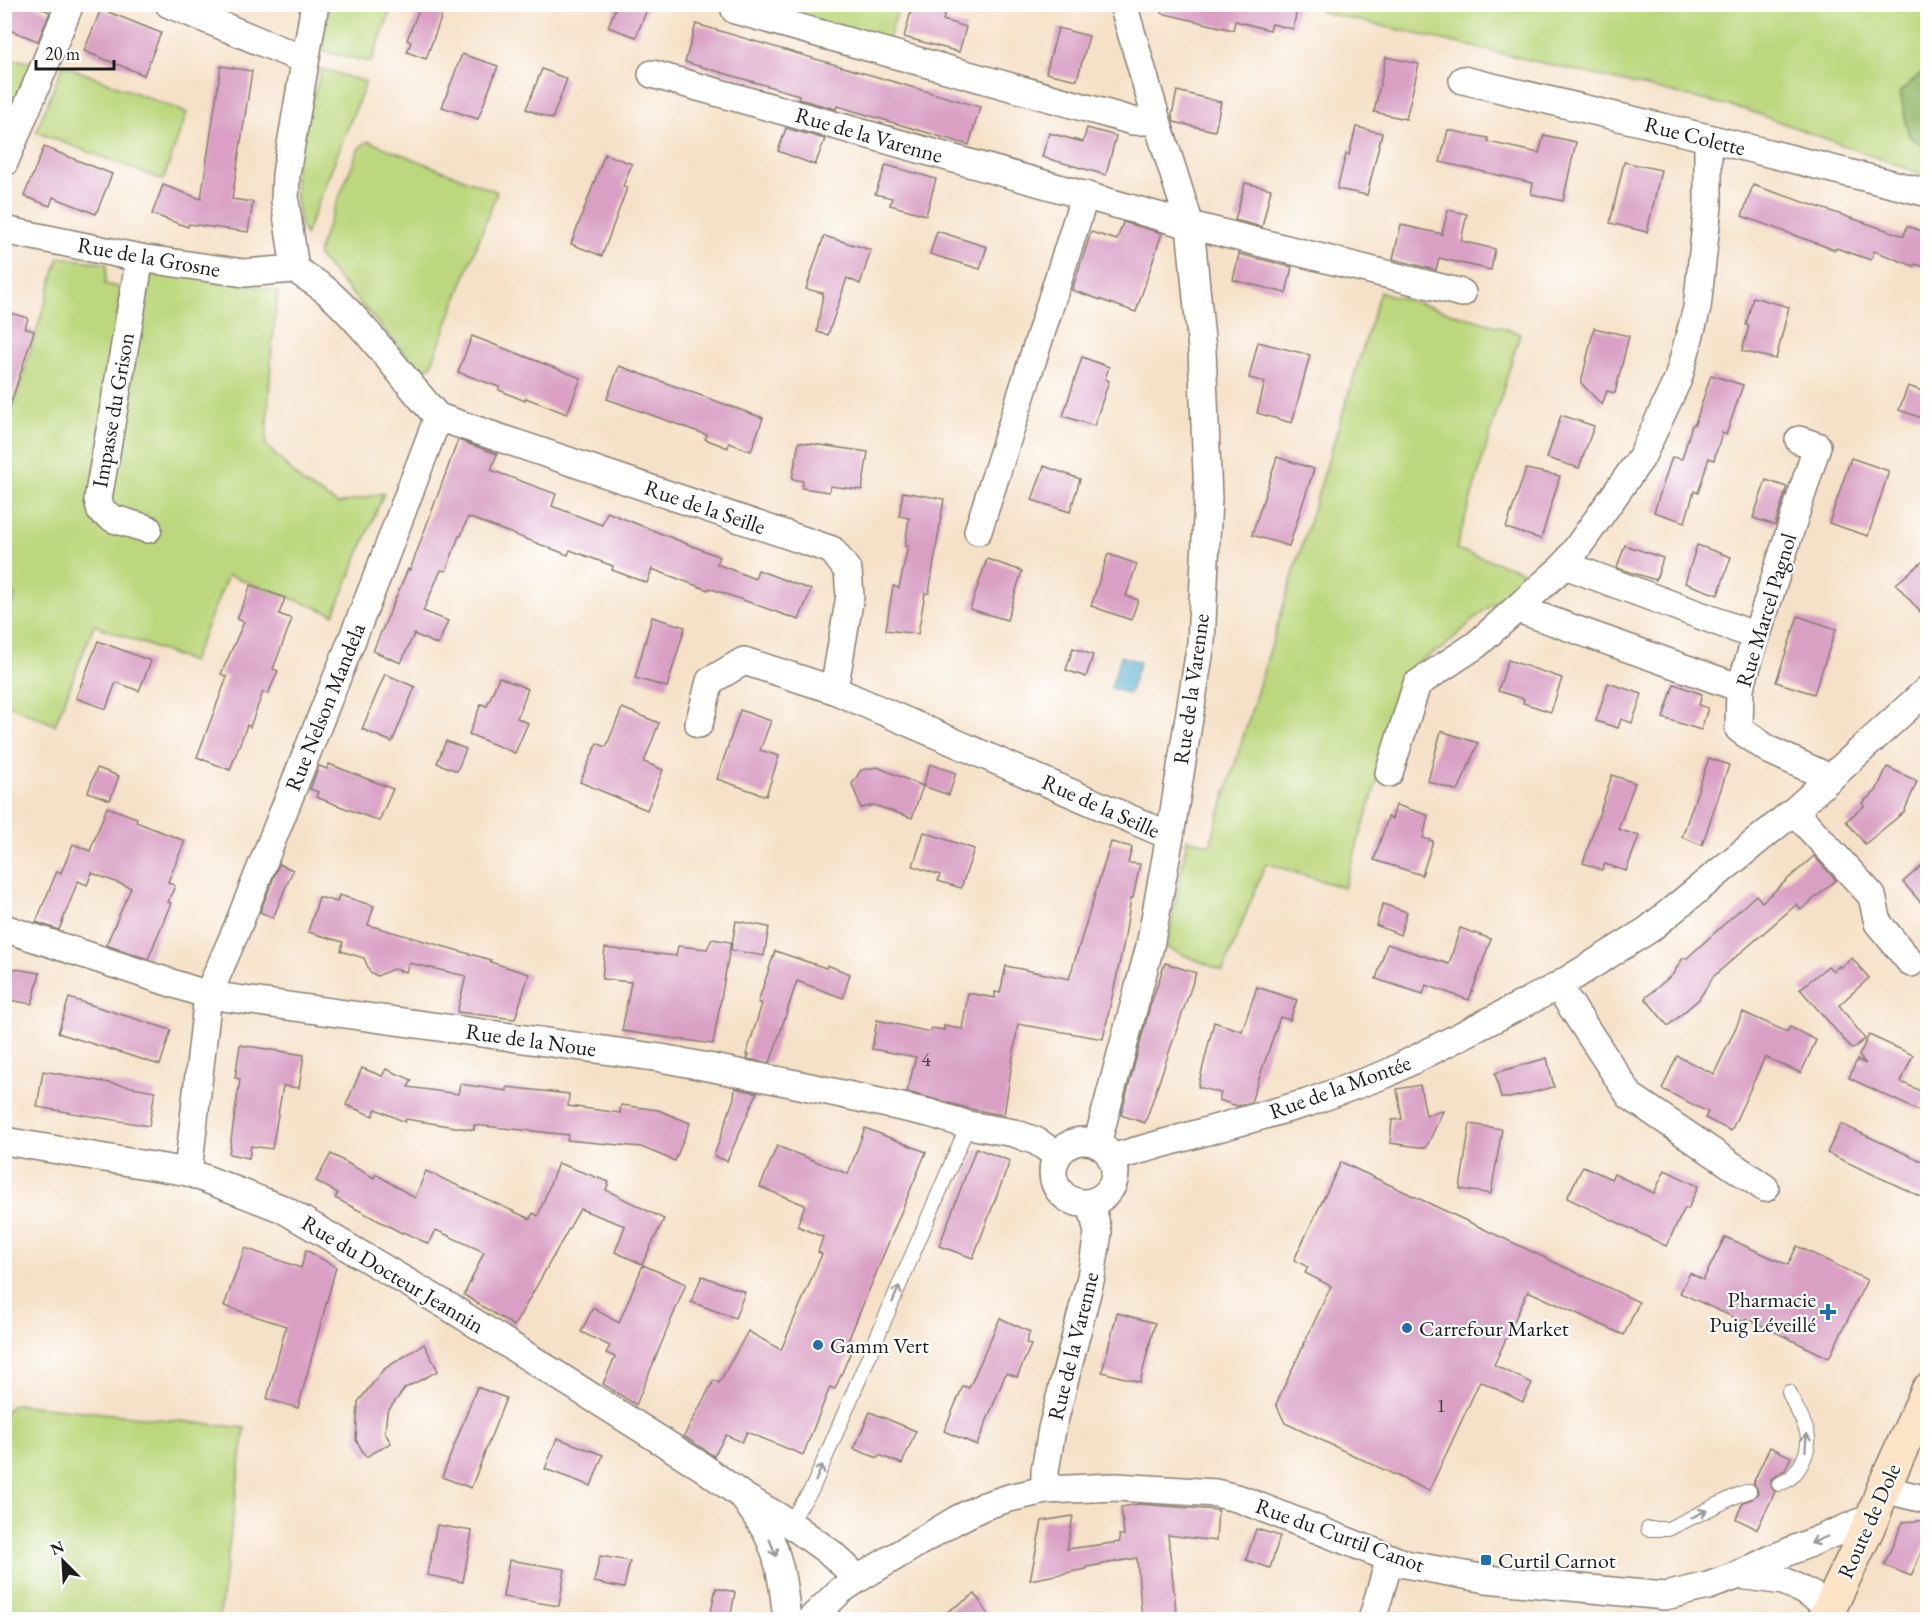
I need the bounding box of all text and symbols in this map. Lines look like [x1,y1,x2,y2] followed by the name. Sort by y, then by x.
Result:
[36,33,114,71] scale bar
[45,42,80,65] text: 20 m
[792,100,946,170] street label: Rue de la Varenne
[1642,110,1749,163] street label: Rue Colette
[75,230,223,284] street label: Rue de la Grosne
[85,330,141,490] street label: Impasse du Grison
[641,473,770,541] street label: Rue de la Seille
[1729,530,1803,690] street label: Rue Marcel Pagnol
[1166,611,1216,766] street label: Rue de la Varenne
[278,618,372,795] street label: Rue Nelson Mandela
[1037,767,1165,845] street label: Rue de la Seille
[464,1017,598,1064] street label: Rue de la Noue
[921,1046,931,1072] house number: 4
[1265,1048,1415,1126] street label: Rue de la Montée
[297,1208,490,1340] street label: Rue du Docteur Jeannin
[1041,1268,1106,1423] street label: Rue de la Varenne
[891,1285,902,1303] one-way arrow
[1709,1285,1816,1339] place label: Pharmacie Puig Léveillé
[1821,1305,1835,1319] marker: Pharmacie Puig Léveillé
[1419,1314,1569,1343] place label: Carrefour Market
[1400,1321,1414,1335] marker: Carrefour Market
[830,1331,929,1360] place label: Gamm Vert
[811,1338,825,1352] marker: Gamm Vert
[1436,1392,1446,1418] house number: 1
[1800,1433,1811,1452] one-way arrow
[1831,1458,1907,1583] street label: Route de Dole
[814,1464,825,1483] one-way arrow
[1252,1491,1429,1579] street label: Rue du Curtil Canot
[1690,1508,1708,1520] one-way arrow
[33,1531,93,1591] north arrow
[1811,1535,1829,1546] one-way arrow
[47,1536,67,1560] text: N
[768,1538,779,1557] one-way arrow
[1498,1546,1616,1575] place label: Curtil Carnot
[1479,1553,1493,1567] marker: Curtil Carnot

